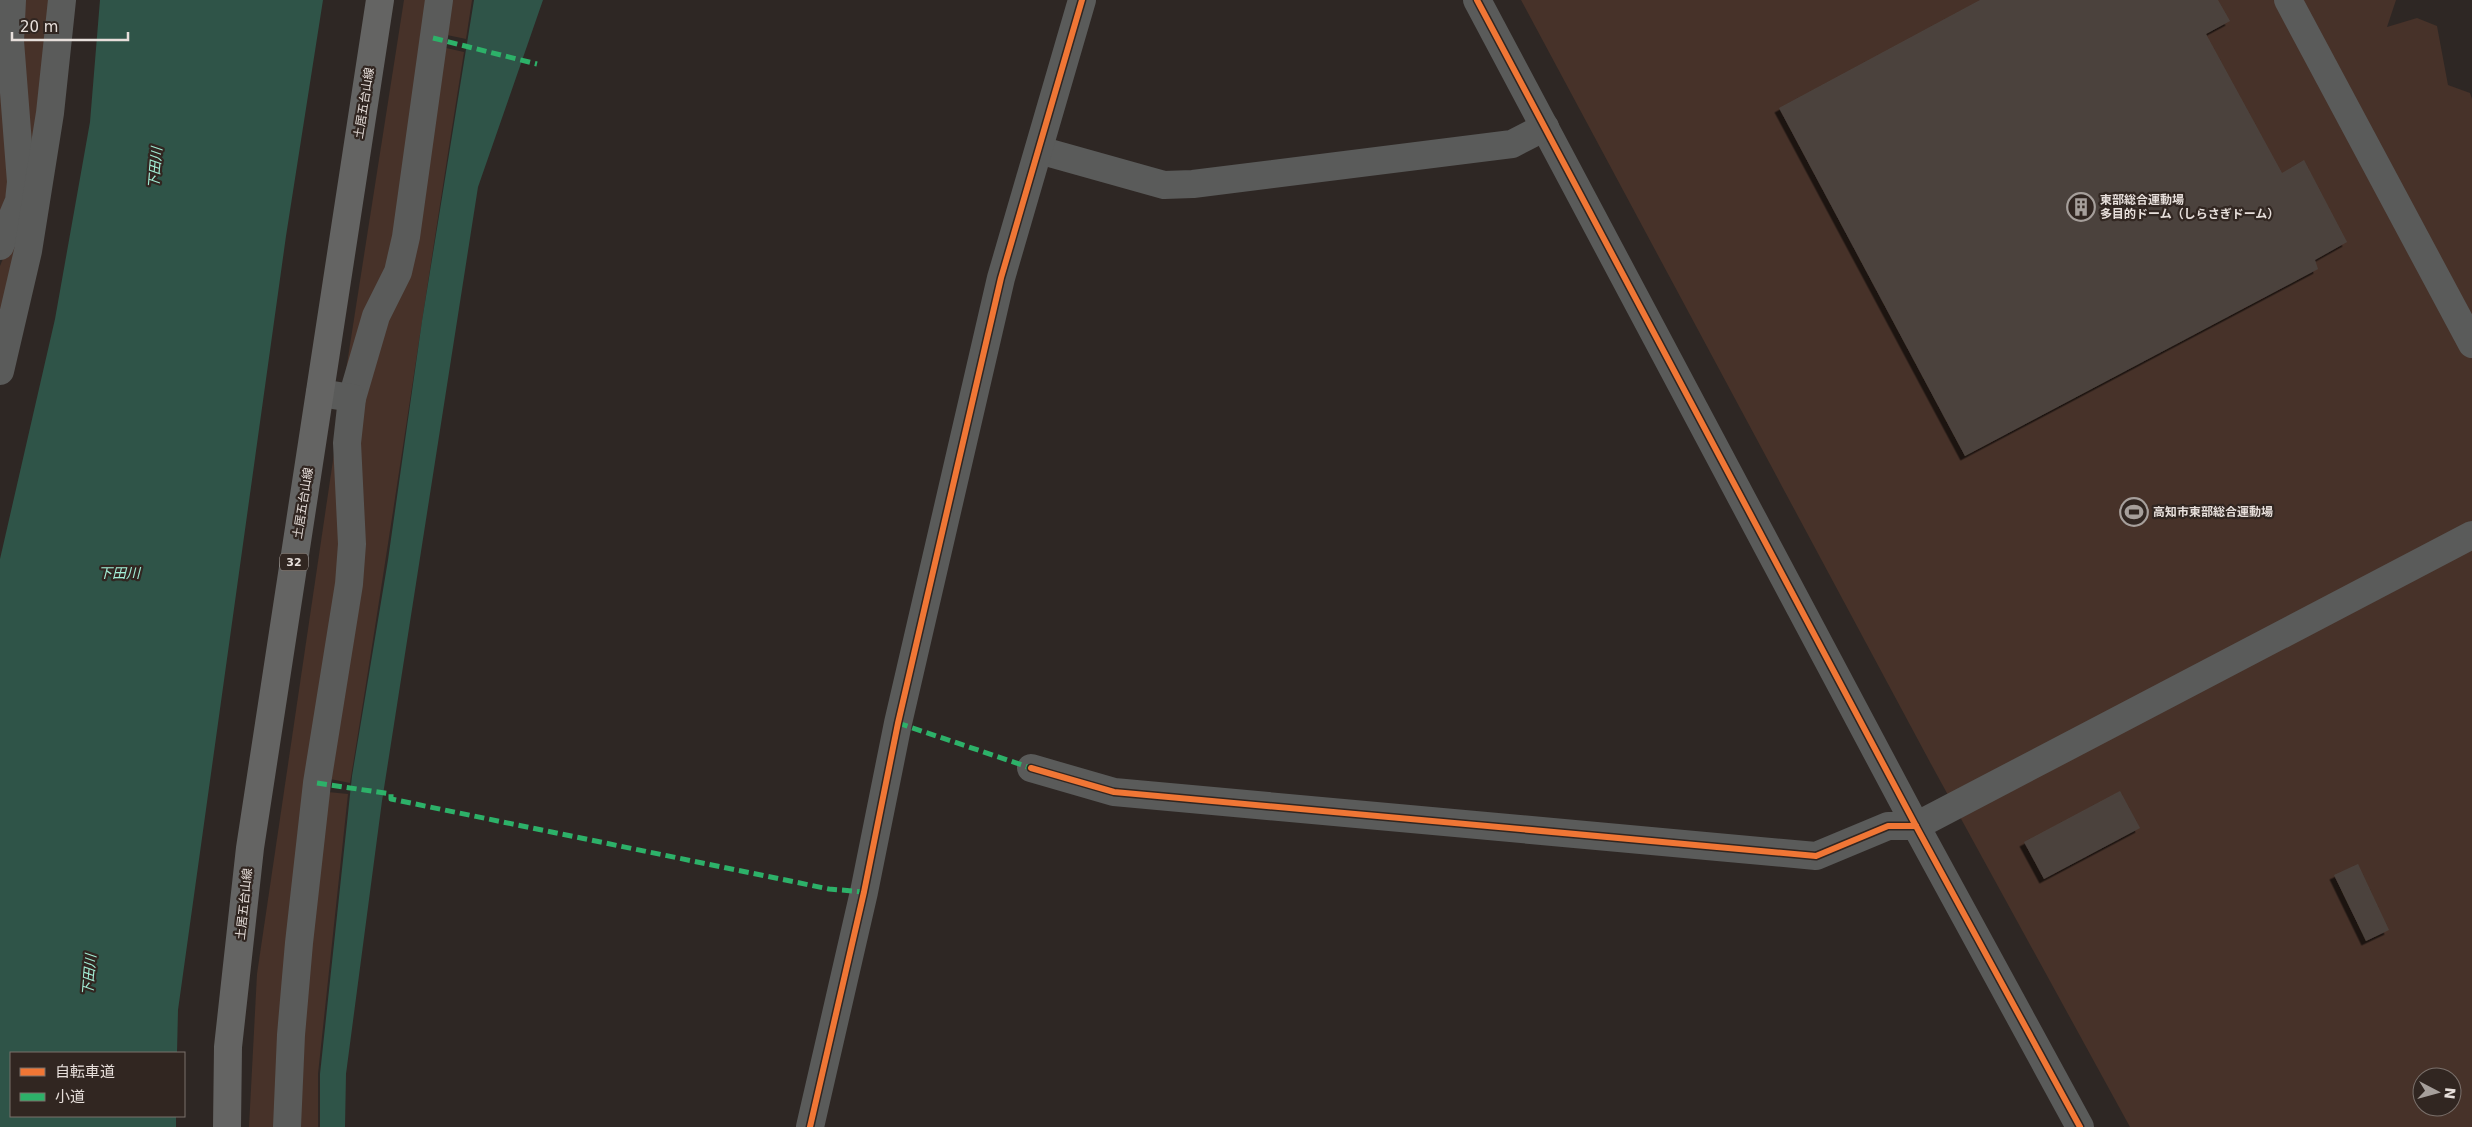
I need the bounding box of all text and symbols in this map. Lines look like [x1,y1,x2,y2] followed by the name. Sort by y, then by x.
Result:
[12,10,129,42] scale bar
[20,18,58,36] text: 20 m
[351,66,377,140] street label: 土居五台山線
[145,144,165,190] water label: 下田川
[2066,192,2096,222] building icon: 東部総合運動場 多目的ドーム（しらさぎドーム）
[2100,193,2279,221] place label: 東部総合運動場 多目的ドーム（しらさぎドーム）
[290,466,316,540] street label: 土居五台山線
[2119,497,2149,527] sports icon: 高知市東部総合運動場
[2153,505,2273,519] place label: 高知市東部総合運動場
[280,554,308,570] road number: 32
[98,565,142,581] water label: 下田川
[233,867,255,941] street label: 土居五台山線
[79,951,99,997] water label: 下田川
[10,1052,185,1117] legend
[55,1063,115,1081] text: 自転車道
[2412,1067,2462,1117] north arrow
[2441,1087,2458,1100] text: N
[55,1088,85,1106] text: 小道

